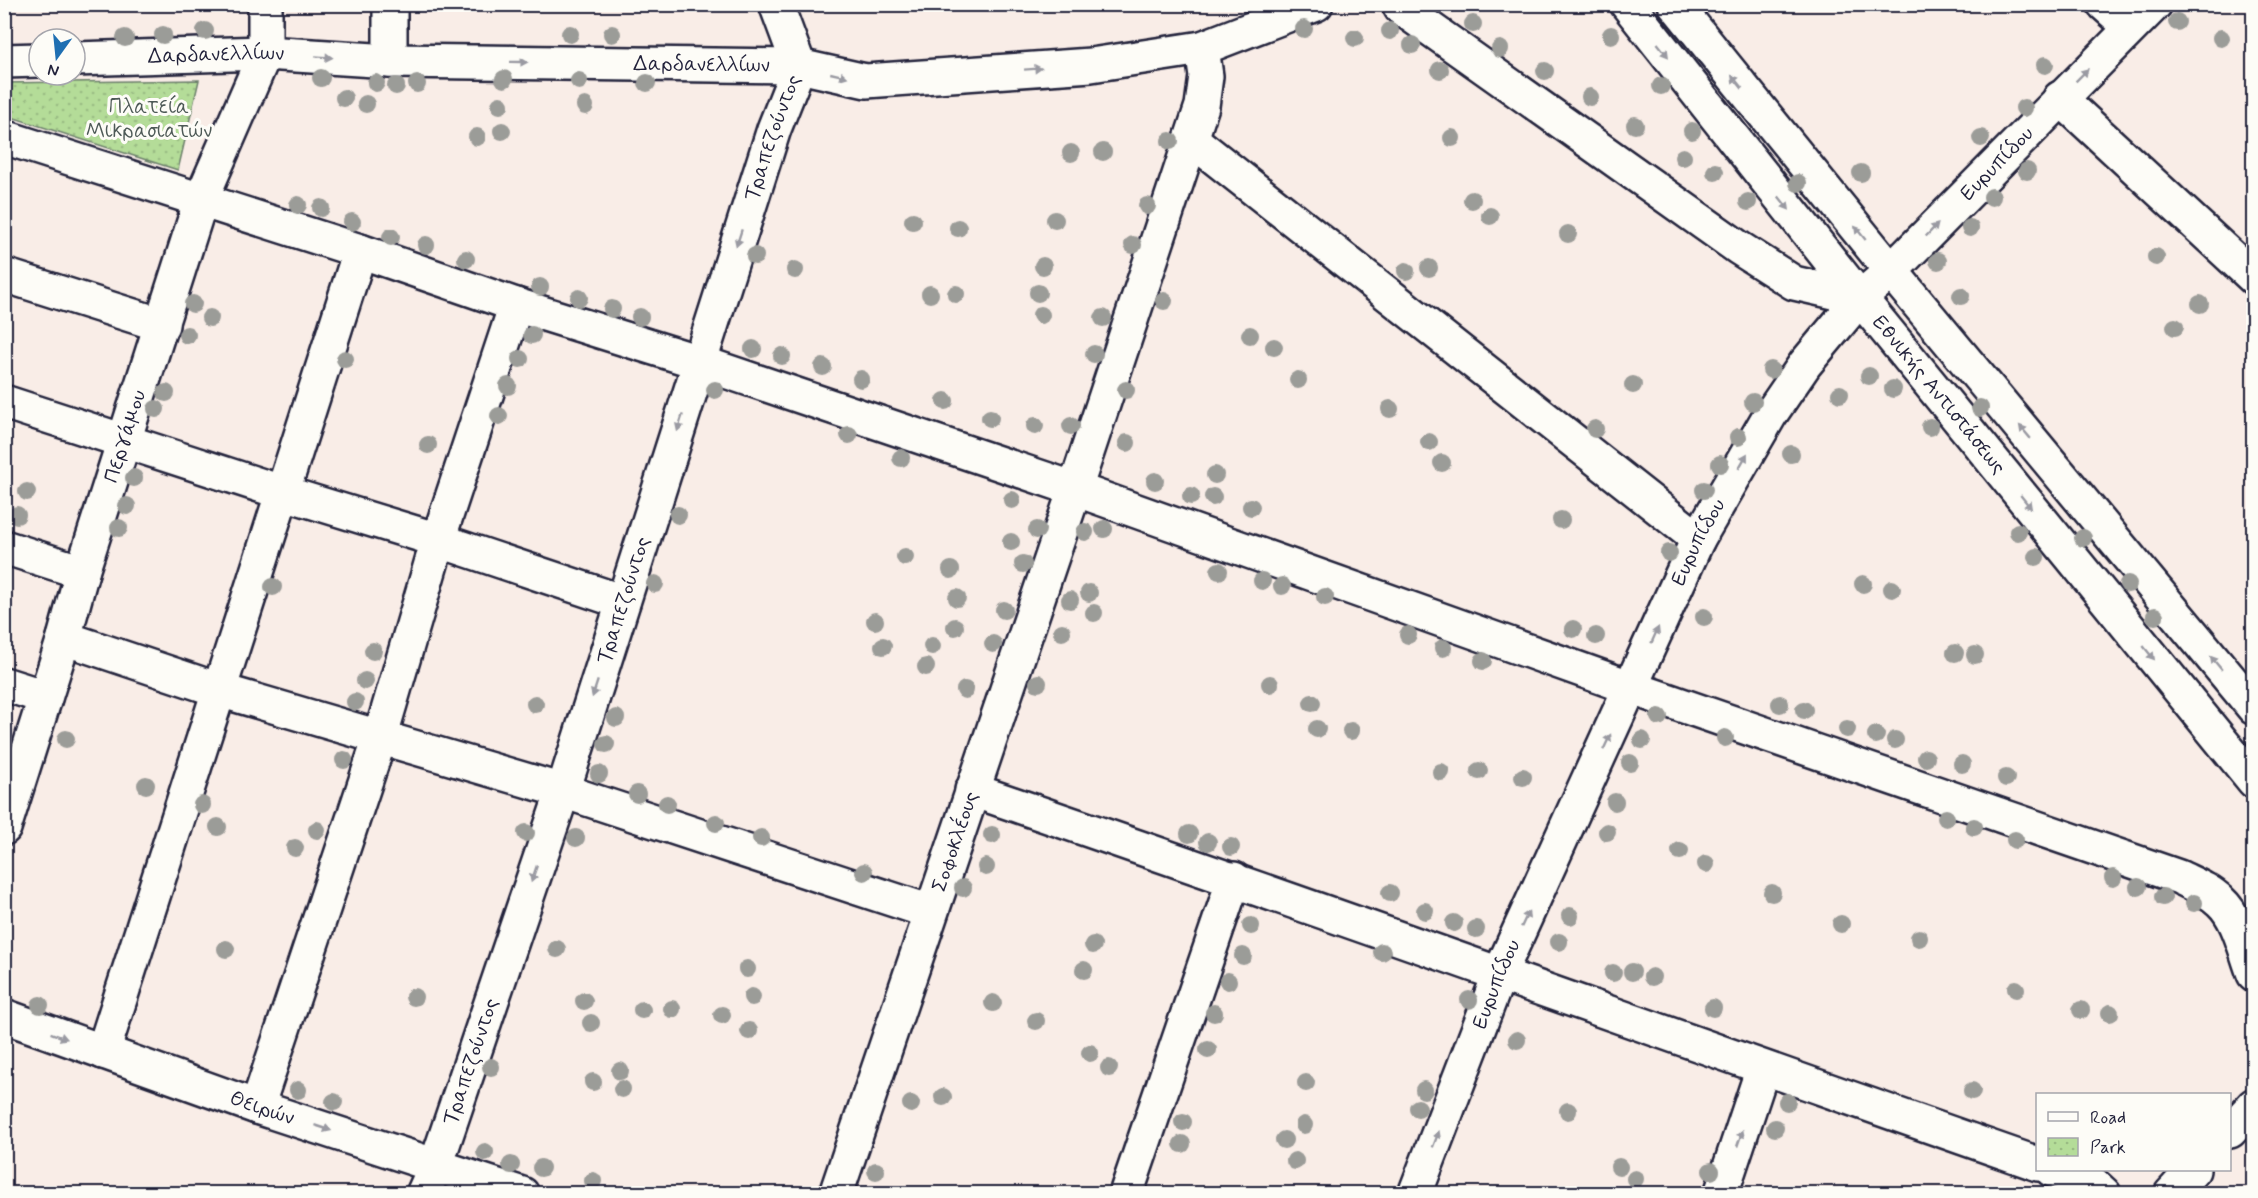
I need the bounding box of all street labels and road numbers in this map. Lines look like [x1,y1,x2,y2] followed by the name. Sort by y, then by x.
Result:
[147,39,285,71] street label: Δαρδανελλίων
[633,50,770,80] street label: Δαρδανελλίων
[738,71,808,204] street label: Τραπεζούντος
[1954,120,2040,207] street label: Ευρυπίδου
[1866,309,2012,480] street label: Εθνικής Αντιστάσεως
[97,386,153,486] street label: Περγάμου
[1665,494,1732,590] street label: Ευρυπίδου
[590,533,657,667] street label: Τραπεζούντος
[925,788,985,896] street label: Σοφοκλέους
[1466,935,1527,1033] street label: Ευρυπίδου
[437,995,506,1128] street label: Τραπεζούντος
[226,1084,298,1132] street label: Θειρών

